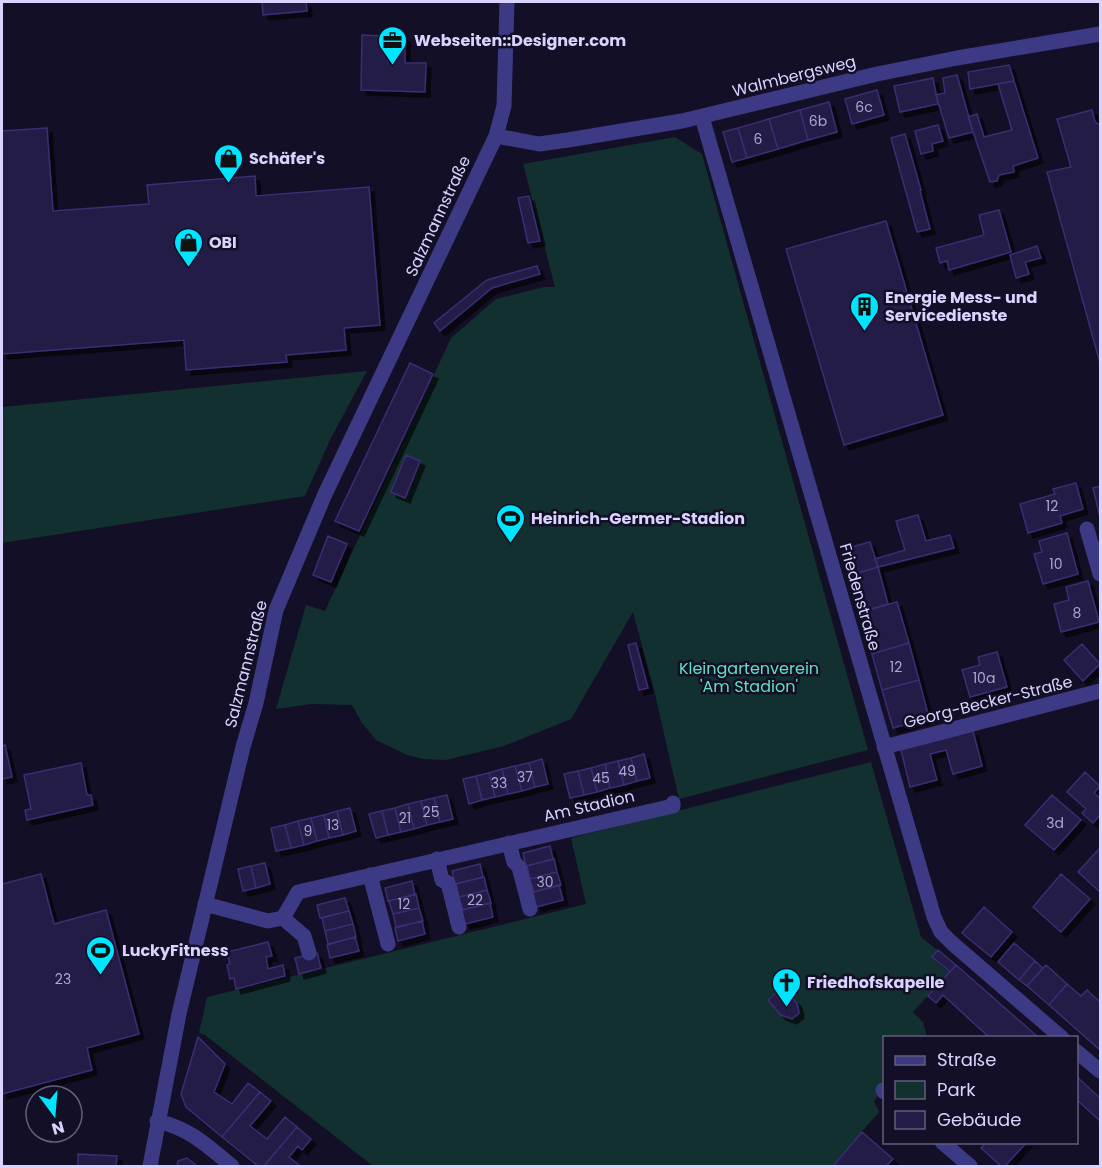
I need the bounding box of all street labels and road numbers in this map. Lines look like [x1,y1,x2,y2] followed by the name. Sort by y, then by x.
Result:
[730,50,858,102] street label: Walmbergsweg
[400,152,476,280] street label: Salzmannstraße
[834,541,886,653] street label: Friedenstraße
[219,598,273,730] street label: Salzmannstraße
[901,670,1075,734] street label: Georg-Becker-Straße
[541,784,637,828] street label: Am Stadion

